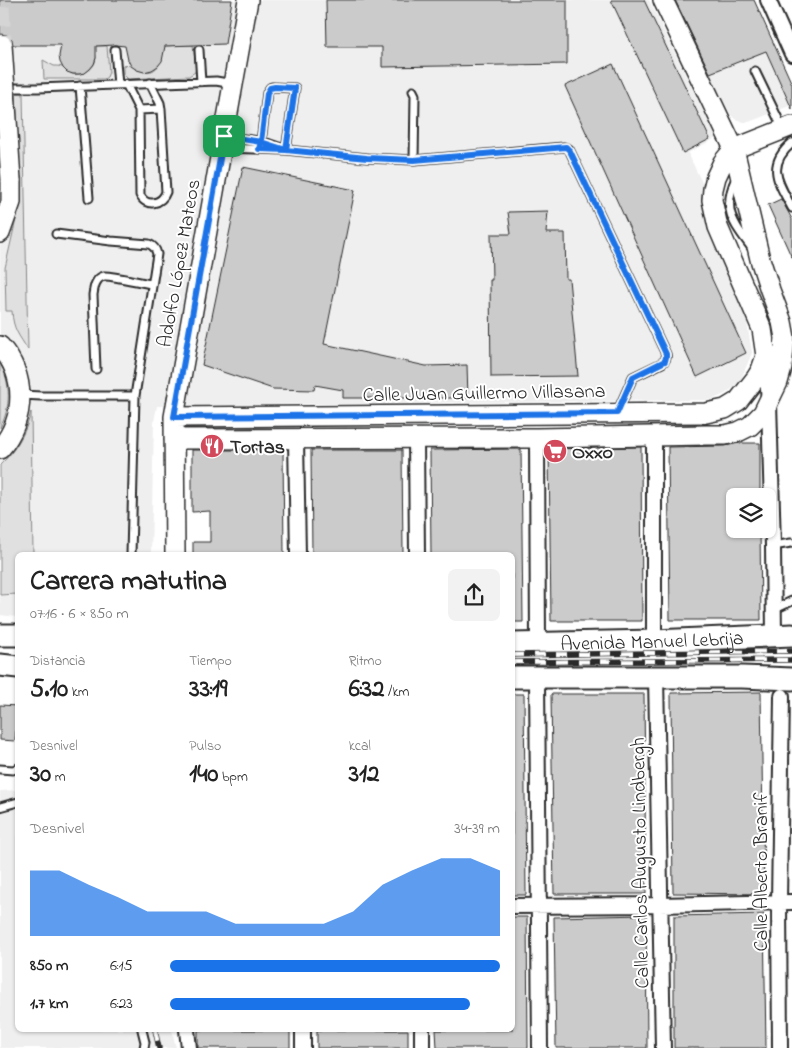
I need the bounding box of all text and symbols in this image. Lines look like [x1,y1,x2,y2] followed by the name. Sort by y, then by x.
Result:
[203,115,245,157] pin
[210,122,238,150] icon: arrive
[151,177,210,350] street label: Adolfo López Mateos
[362,378,606,411] street label: Calle Juan Guillermo Villasana
[199,433,225,459] restaurant icon: Tortas
[230,434,285,463] place label: Tortas
[542,438,568,464] supermarket icon: Oxxo
[572,439,613,468] place label: Oxxo
[726,488,776,538] map controls
[726,488,776,538] button: layers
[30,562,227,603] text: Carrera matutina
[448,569,500,621] button: share
[30,602,129,626] text: 07:16 · 6 × 850 m
[560,625,744,660] street label: Avenida Manuel Lebrija
[30,651,85,672] text: Distancia
[189,651,232,672] text: Tiempo
[349,651,382,672] text: Ritmo
[30,672,68,708] text: 5.10
[189,672,228,708] text: 33:19
[349,672,385,708] text: 6:32
[68,682,89,703] text: km
[385,682,409,703] text: /km
[30,736,78,757] text: Desnivel
[189,736,221,757] text: Pulso
[349,736,371,757] text: kcal
[625,737,659,989] street label: Calle Carlos Augusto Lindbergh
[30,757,51,793] text: 30
[189,757,218,793] text: 140
[349,757,379,793] text: 312
[51,767,66,788] text: m
[218,767,248,788] text: bpm
[748,792,777,952] street label: Calle Alberto Branif
[30,817,84,841] text: Desnivel
[454,817,500,841] text: 34–39 m
[30,954,68,978] text: 850 m
[110,954,133,978] text: 6:15
[30,992,68,1016] text: 1.7 km
[110,992,133,1016] text: 6:23

